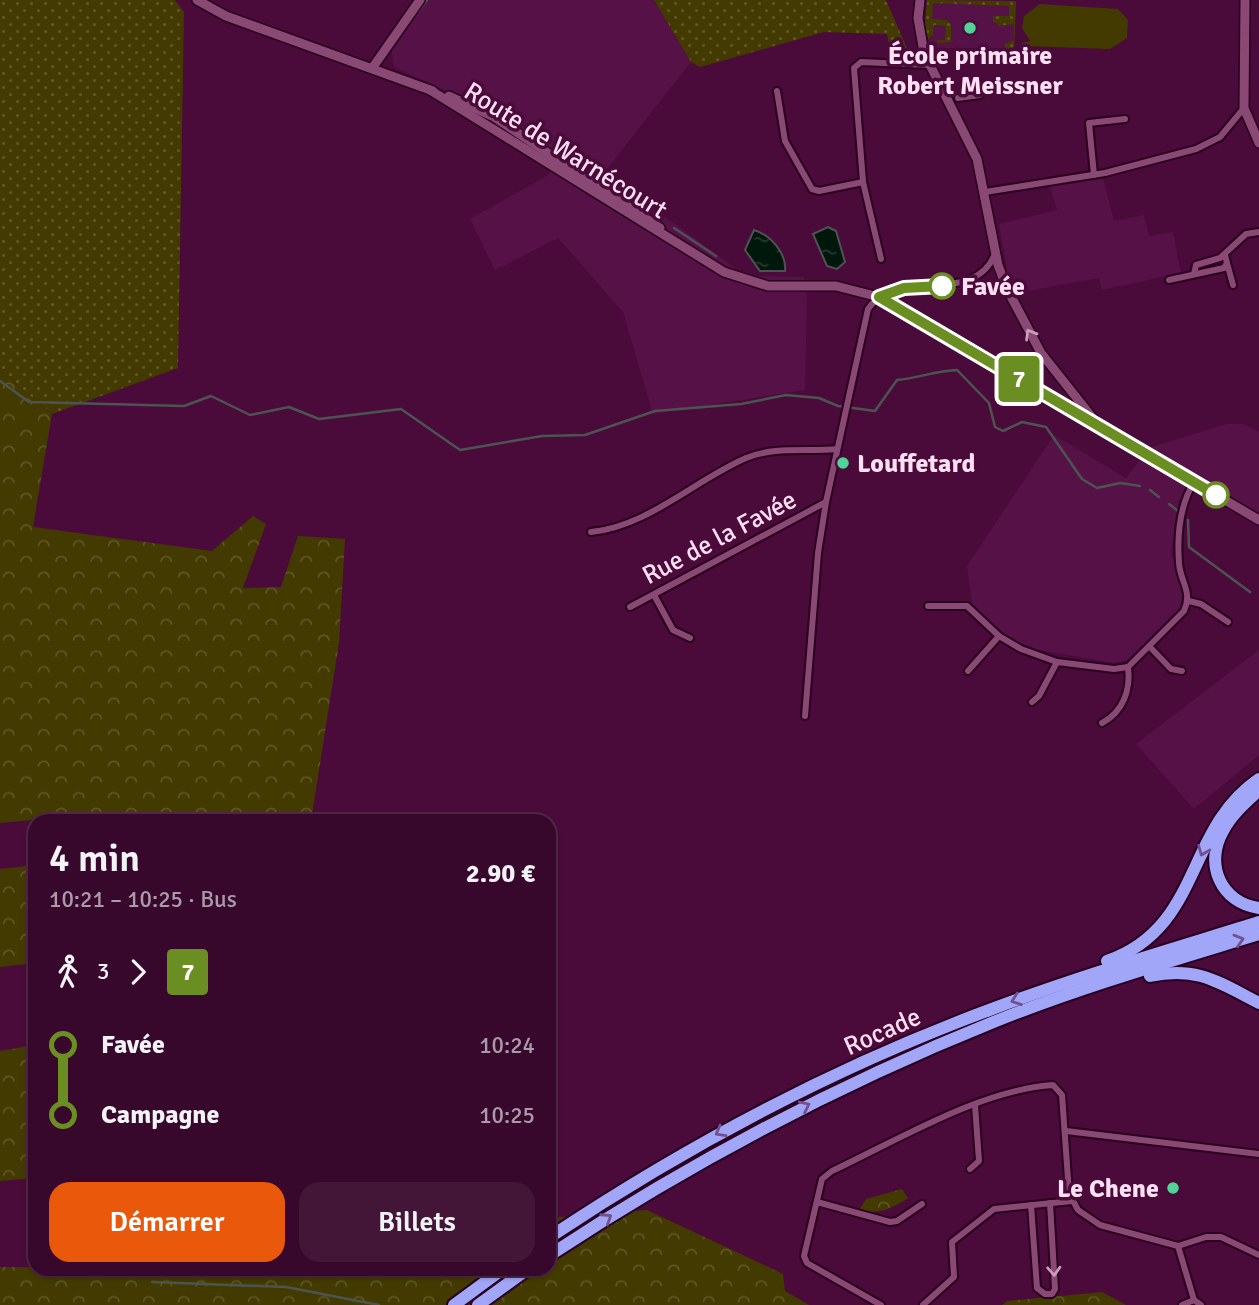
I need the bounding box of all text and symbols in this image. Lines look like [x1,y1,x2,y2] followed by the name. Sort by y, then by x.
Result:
[962,20,978,36] marker: École primaire Robert Meissner
[877,40,1063,102] place label: École primaire Robert Meissner
[458,75,673,226] street label: Route de Warnécourt
[961,271,1025,303] place label: Favée
[929,273,955,299] marker: Favée
[1025,329,1038,342] one-way arrow
[996,356,1042,402] line badge: 7
[1013,364,1025,394] text: 7
[857,448,975,480] place label: Louffetard
[835,455,851,471] marker: Louffetard
[1203,482,1229,508] unlabelled marker
[637,484,802,592] street label: Rue de la Favée
[49,835,140,882] text: 4 min
[1197,844,1211,856] one-way arrow
[466,858,535,890] text: 2.90 €
[49,885,237,914] text: 10:21 – 10:25 · Bus
[1233,934,1245,949] one-way arrow
[49,953,87,991] icon: walk
[119,953,157,991] icon: forward
[97,957,109,986] text: 3
[181,957,194,987] text: 7
[1011,992,1023,1006] one-way arrow
[839,1001,926,1063] street label: Rocade
[101,1029,165,1061] text: Favée
[479,1031,535,1060] text: 10:24
[101,1099,219,1131] text: Campagne
[479,1101,535,1130] text: 10:25
[798,1101,810,1115] one-way arrow
[715,1124,728,1137] one-way arrow
[1057,1173,1159,1205] place label: Le Chene
[1165,1180,1181,1196] marker: Le Chene
[49,1182,285,1262] button: Démarrer
[299,1182,535,1262] button: Billets
[599,1213,612,1226] one-way arrow
[1046,1266,1061,1277] one-way arrow

